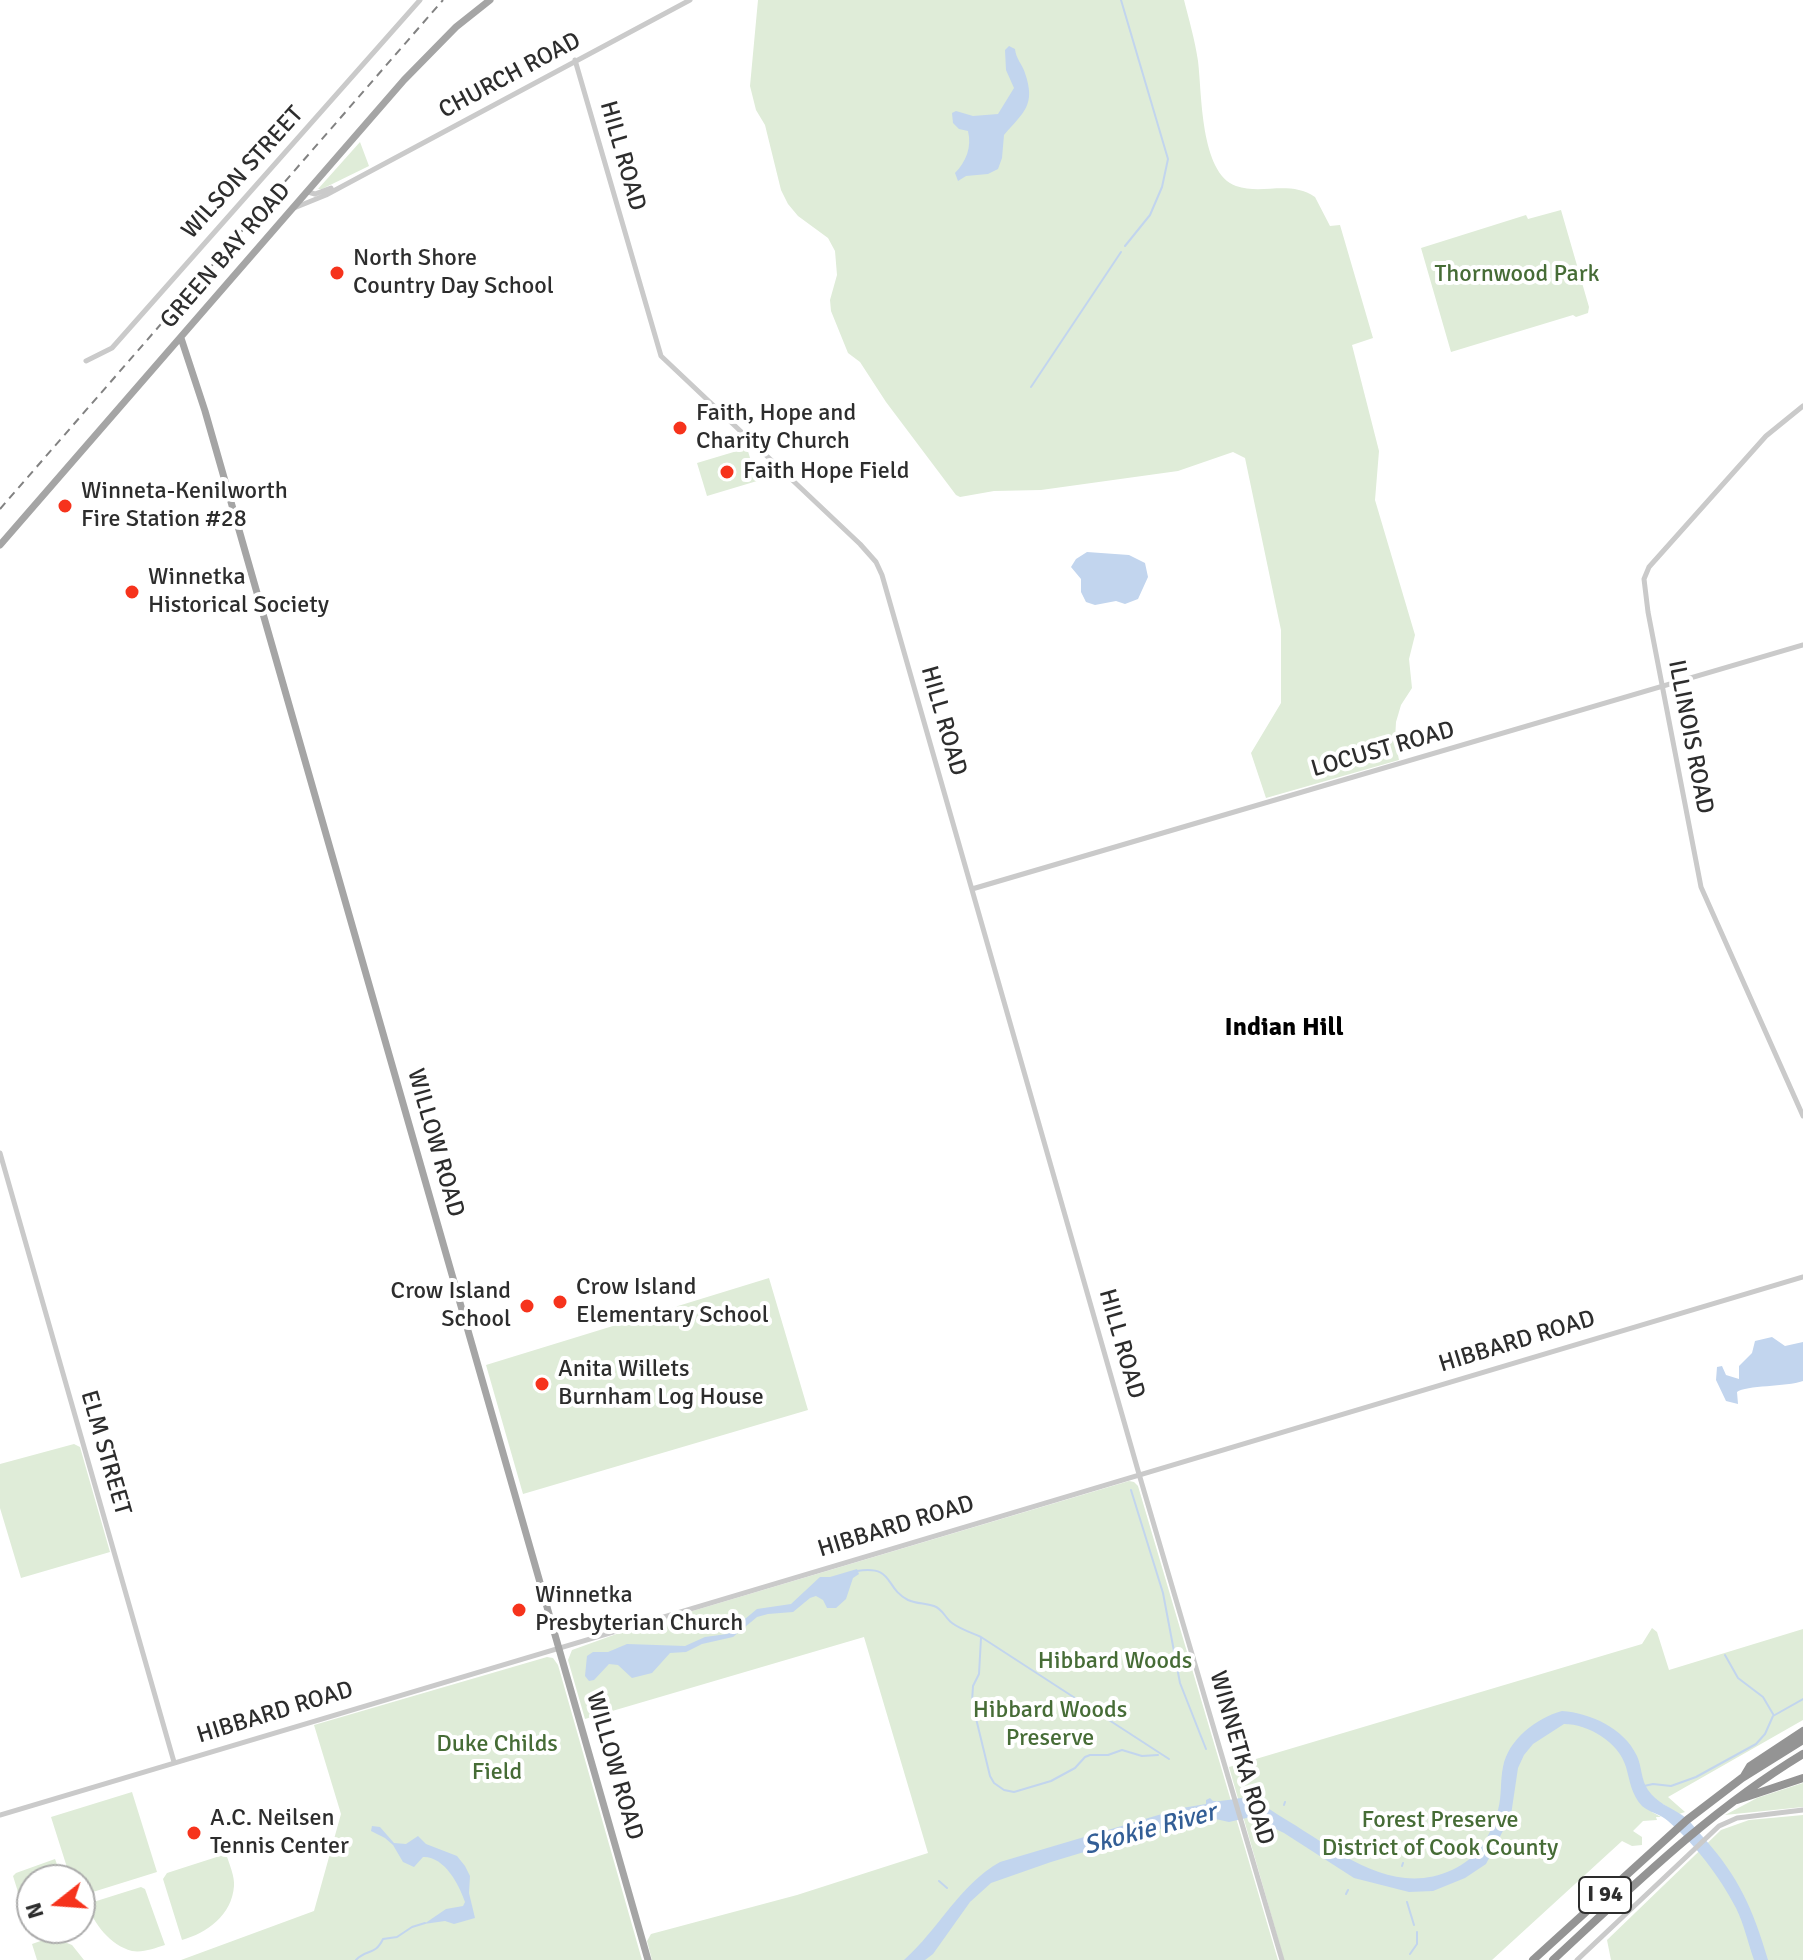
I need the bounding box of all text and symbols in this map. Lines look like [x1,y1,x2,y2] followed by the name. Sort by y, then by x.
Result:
[434,27,586,125] street label: CHURCH ROAD
[593,98,651,214] street label: HILL ROAD
[176,101,310,245] street label: WILSON STREET
[155,177,297,335] street label: GREEN BAY ROAD
[353,245,554,301] place label: North Shore Country Day School
[1434,261,1600,289] park label: Thornwood Park
[328,264,346,282] marker: North Shore Country Day School
[696,400,856,456] place label: Faith, Hope and Charity Church
[671,419,689,437] marker: Faith, Hope and Charity Church
[743,458,909,486] place label: Faith Hope Field
[718,463,736,481] marker: Faith Hope Field
[81,478,288,534] place label: Winneta-Kenilworth Fire Station #28
[56,497,74,515] marker: Winneta-Kenilworth Fire Station #28
[148,564,329,620] place label: Winnetka Historical Society
[123,583,141,601] marker: Winnetka Historical Society
[1661,658,1719,816] street label: ILLINOIS ROAD
[914,663,972,779] street label: HILL ROAD
[1308,716,1458,784] street label: LOCUST ROAD
[1224,1012,1344,1044] district label: Indian Hill
[400,1066,470,1220] street label: WILLOW ROAD
[576,1274,769,1330] place label: Crow Island Elementary School
[391,1278,511,1334] place label: Crow Island School
[1092,1286,1150,1402] street label: HILL ROAD
[551,1293,569,1311] marker: Crow Island Elementary School
[518,1297,536,1315] marker: Crow Island School
[1435,1305,1599,1379] street label: HIBBARD ROAD
[558,1356,764,1412] place label: Anita Willets Burnham Log House
[533,1375,551,1393] marker: Anita Willets Burnham Log House
[73,1387,137,1519] street label: ELM STREET
[814,1490,978,1564] street label: HIBBARD ROAD
[535,1582,743,1638] place label: Winnetka Presbyterian Church
[510,1601,528,1619] marker: Winnetka Presbyterian Church
[1038,1648,1192,1676] park label: Hibbard Woods
[1202,1668,1280,1848] street label: WINNETKA ROAD
[193,1676,357,1750] street label: HIBBARD ROAD
[579,1689,649,1843] street label: WILLOW ROAD
[973,1697,1127,1753] park label: Hibbard Woods Preserve
[436,1731,558,1787] park label: Duke Childs Field
[1080,1797,1220,1863] water label: Skokie River
[210,1805,349,1861] place label: A.C. Neilsen Tennis Center
[1322,1807,1558,1863] park label: Forest Preserve District of Cook County
[185,1824,203,1842] marker: A.C. Neilsen Tennis Center
[16,1864,96,1944] north arrow
[1579,1877,1631,1913] road number: I 94
[19,1899,50,1922] text: N

